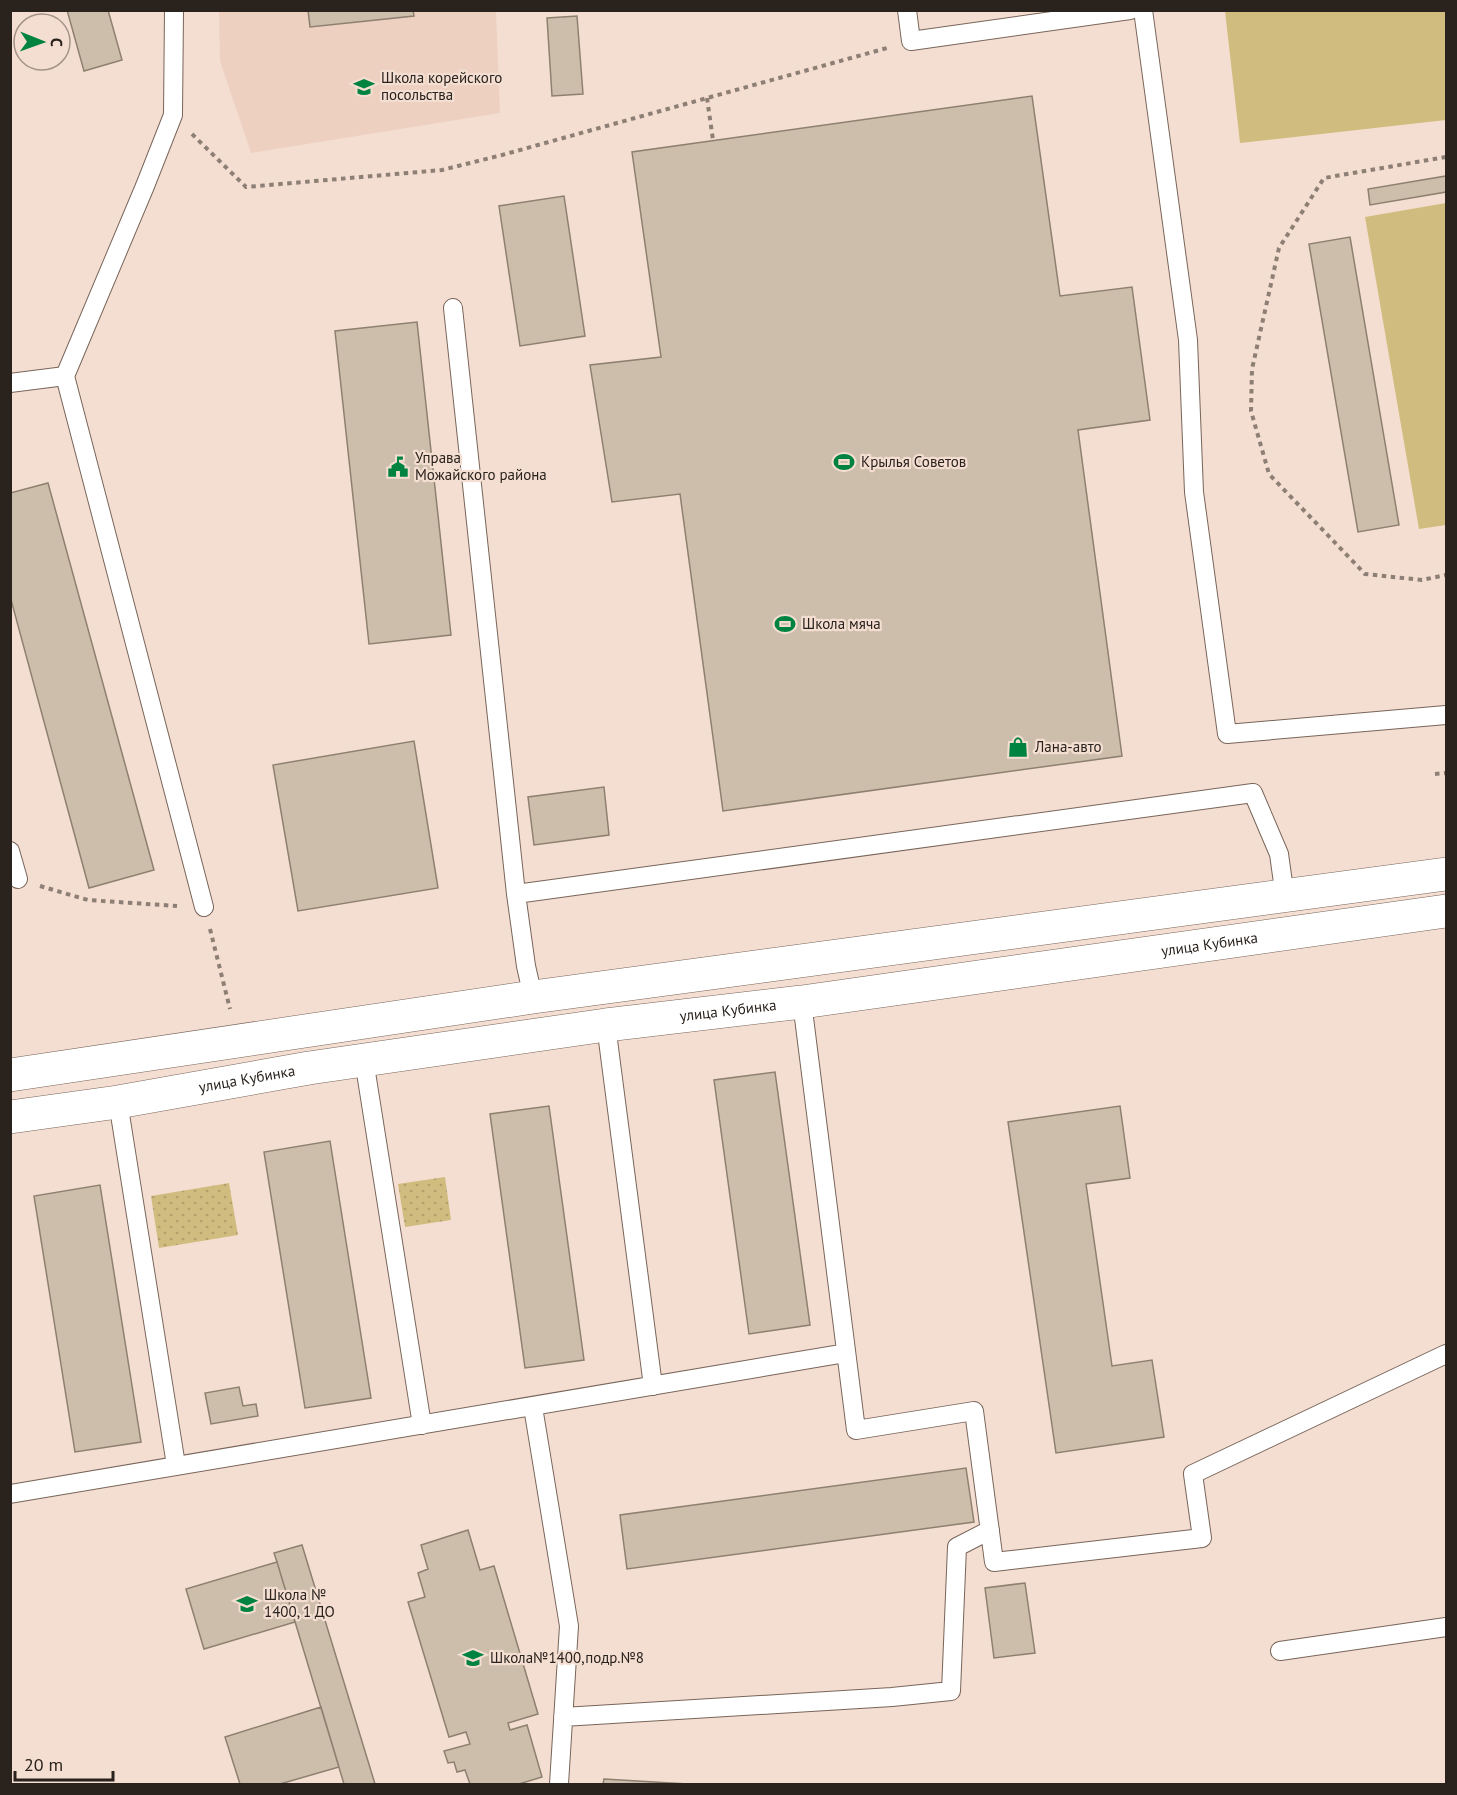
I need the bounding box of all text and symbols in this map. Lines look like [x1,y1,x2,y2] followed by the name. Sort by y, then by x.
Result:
[12,12,72,72] north arrow
[47,38,67,47] text: С
[381,68,502,104] place label: Школа корейского посольства
[352,75,376,99] school or university icon: Школа корейского посольства
[415,448,547,484] place label: Управа Можайского района
[832,450,856,474] sports icon: Крылья Советов
[861,452,966,471] place label: Крылья Советов
[386,455,410,479] public building icon: Управа Можайского района
[773,612,797,636] sports icon: Школа мяча
[802,614,881,633] place label: Школа мяча
[1006,735,1030,759] shop icon: Лана-авто
[1034,737,1101,756] place label: Лана-авто
[1160,928,1259,960] street label: улица Кубинка
[679,995,777,1025] street label: улица Кубинка
[197,1061,296,1096] street label: улица Кубинка
[264,1585,335,1621] place label: Школа № 1400, 1 ДО
[235,1592,259,1616] school or university icon: Школа № 1400, 1 ДО
[461,1646,485,1670] school or university icon: Школа№1400,подр.№8
[490,1648,644,1667] place label: Школа№1400,подр.№8
[15,1744,112,1782] scale bar
[24,1753,63,1776] text: 20 m

